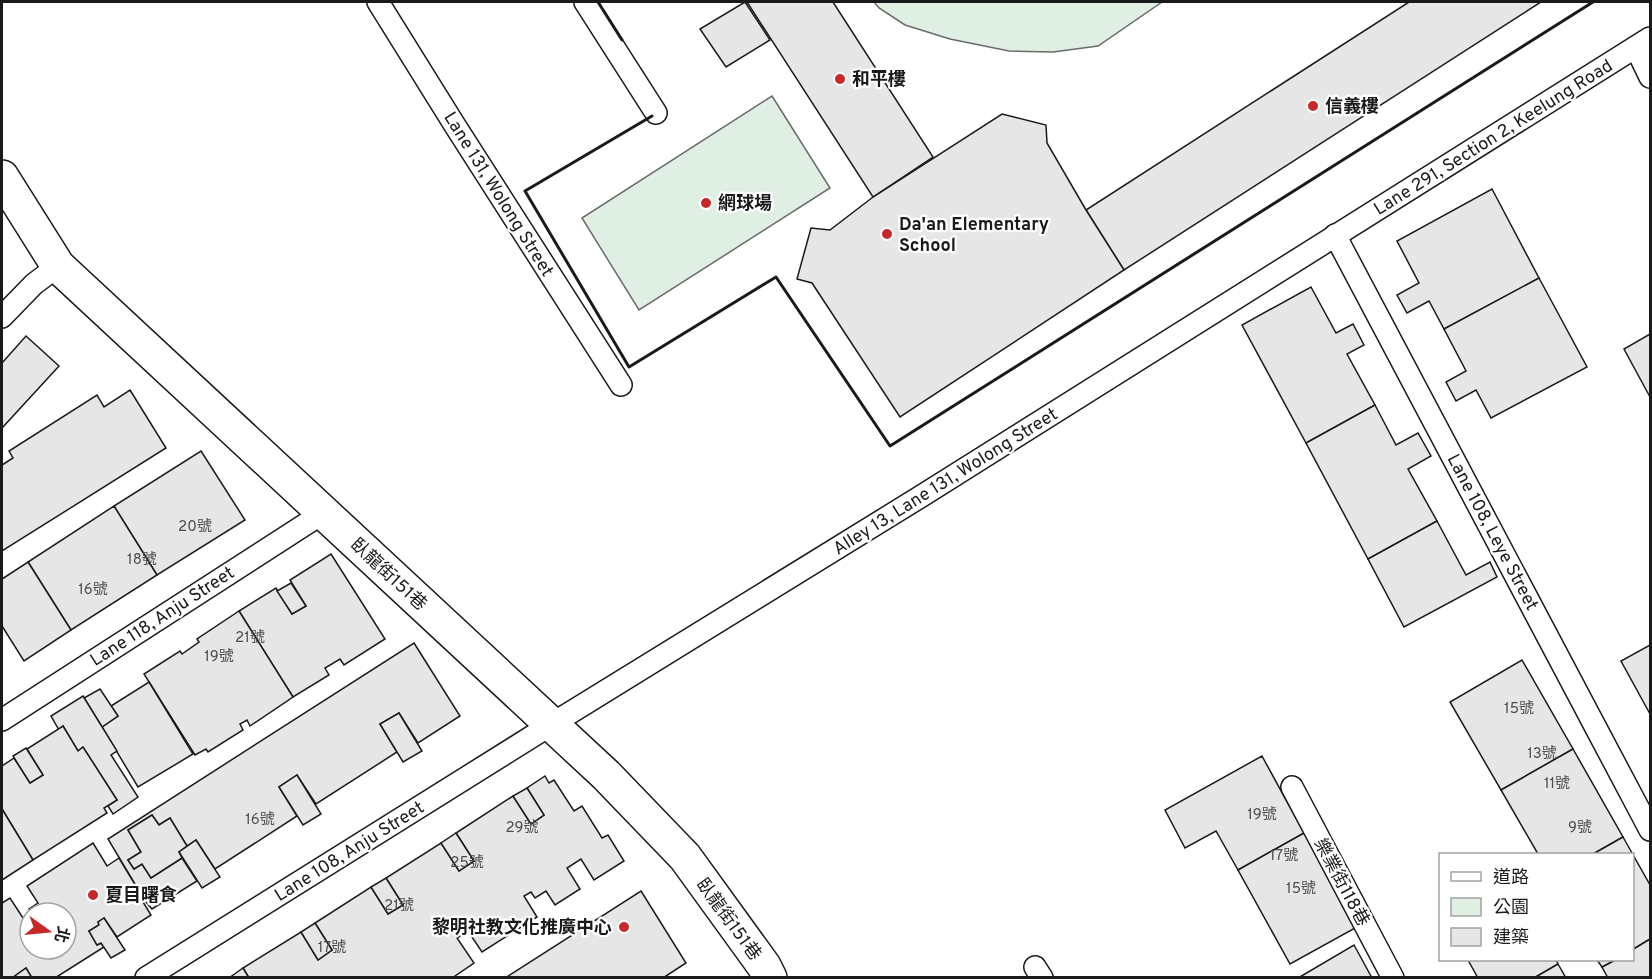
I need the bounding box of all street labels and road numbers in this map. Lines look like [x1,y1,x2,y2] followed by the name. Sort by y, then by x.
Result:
[1370,55,1618,222] street label: Lane 291, Section 2, Keelung Road
[438,108,558,282] street label: Lane 131, Wolong Street
[829,403,1062,561] street label: Alley 13, Lane 131, Wolong Street
[1441,451,1543,615] street label: Lane 108, Leye Street
[345,534,431,616] street label: 臥龍街151巷
[86,562,239,672] street label: Lane 118, Anju Street
[271,797,429,908] street label: Lane 108, Anju Street
[1308,835,1373,931] street label: 樂業街118巷
[690,874,765,966] street label: 臥龍街151巷

